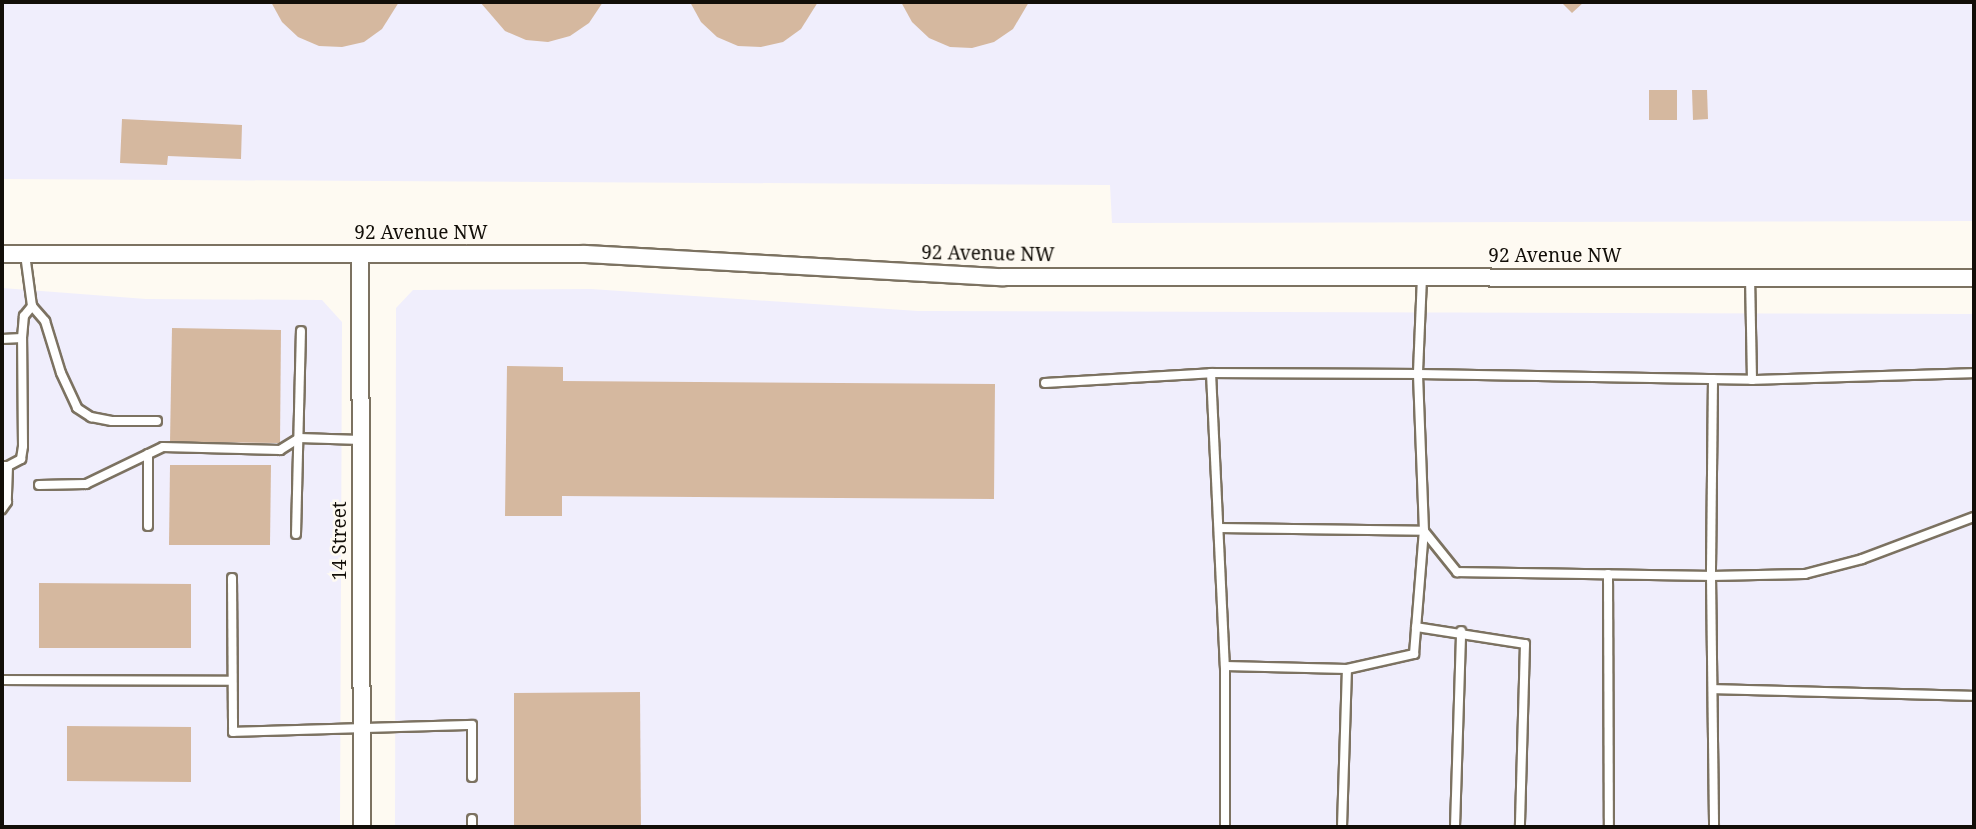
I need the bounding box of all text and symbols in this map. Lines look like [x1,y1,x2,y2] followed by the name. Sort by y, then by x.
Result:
[354,222,488,244] street label: 92 Avenue NW
[921,241,1055,267] street label: 92 Avenue NW
[1488,245,1622,267] street label: 92 Avenue NW
[329,501,351,581] street label: 14 Street

